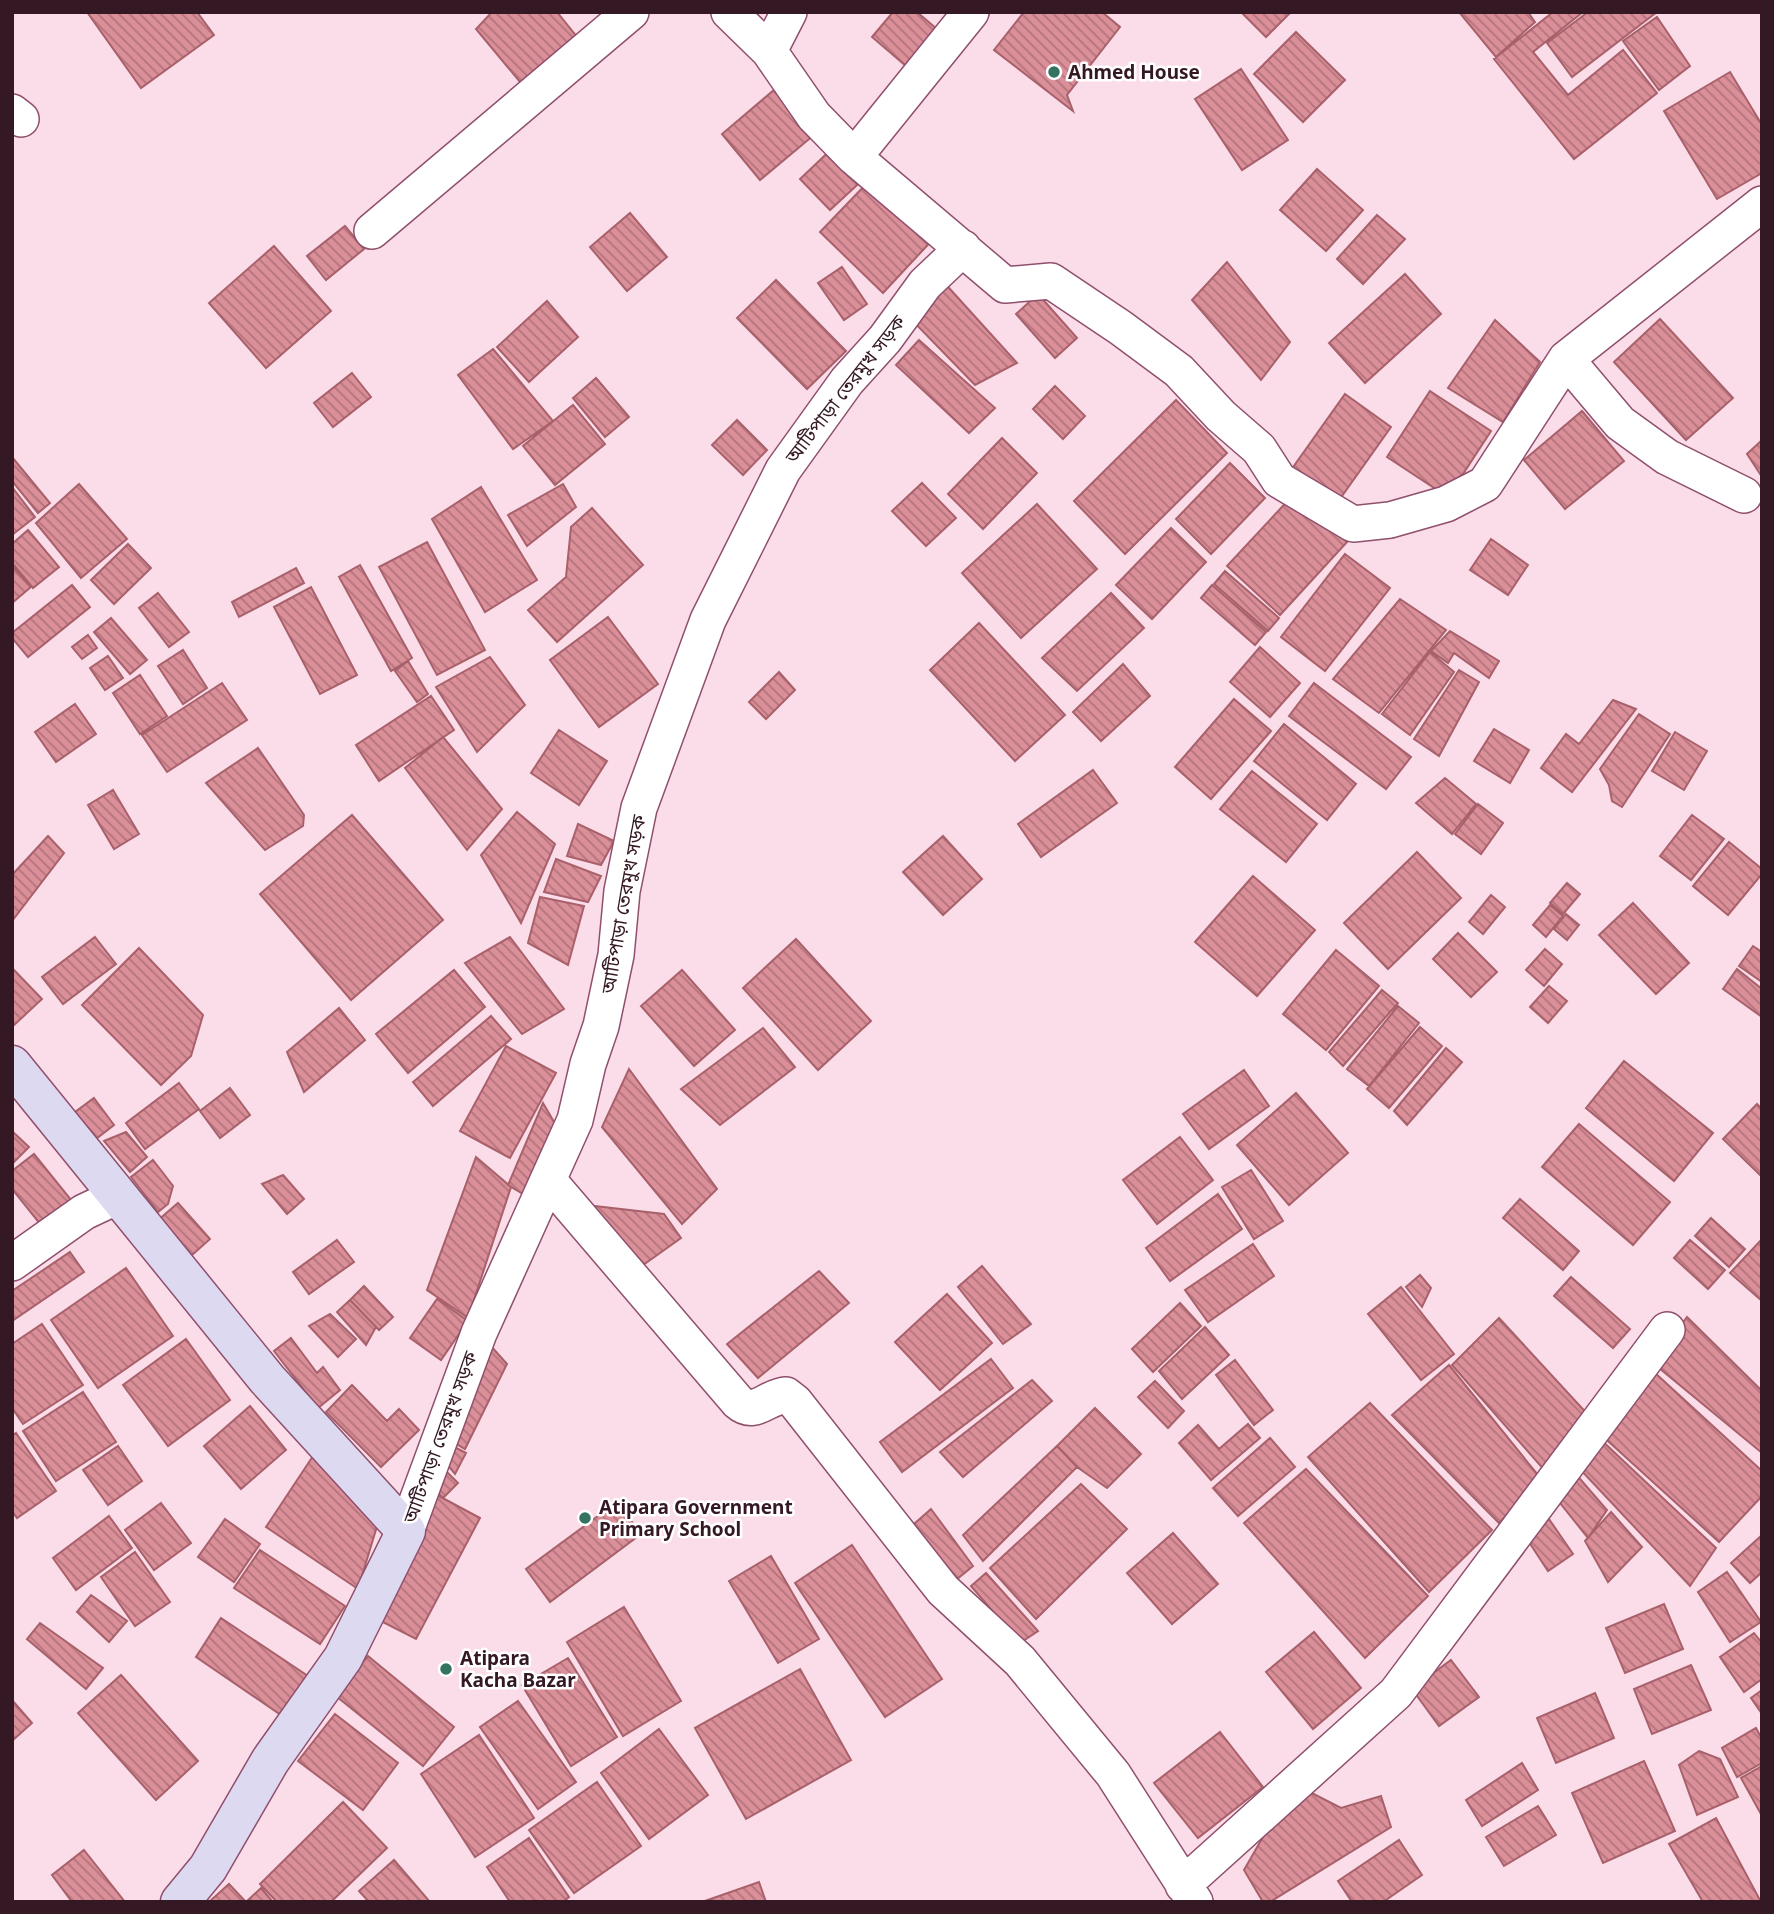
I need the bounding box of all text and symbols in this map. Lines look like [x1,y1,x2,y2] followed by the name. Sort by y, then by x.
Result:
[1068,59,1200,85] place label: Ahmed House
[1046,64,1062,80] marker: Ahmed House
[778,309,911,469] street label: আটিপাড়া তেরমুখ সড়ক
[594,812,652,996] street label: আটিপাড়া তেরমুখ সড়ক
[396,1347,483,1527] street label: আটিপাড়া তেরমুখ সড়ক
[599,1494,793,1542] place label: Atipara Government Primary School
[577,1510,593,1526] marker: Atipara Government Primary School
[460,1645,576,1693] place label: Atipara Kacha Bazar
[438,1661,454,1677] marker: Atipara Kacha Bazar

